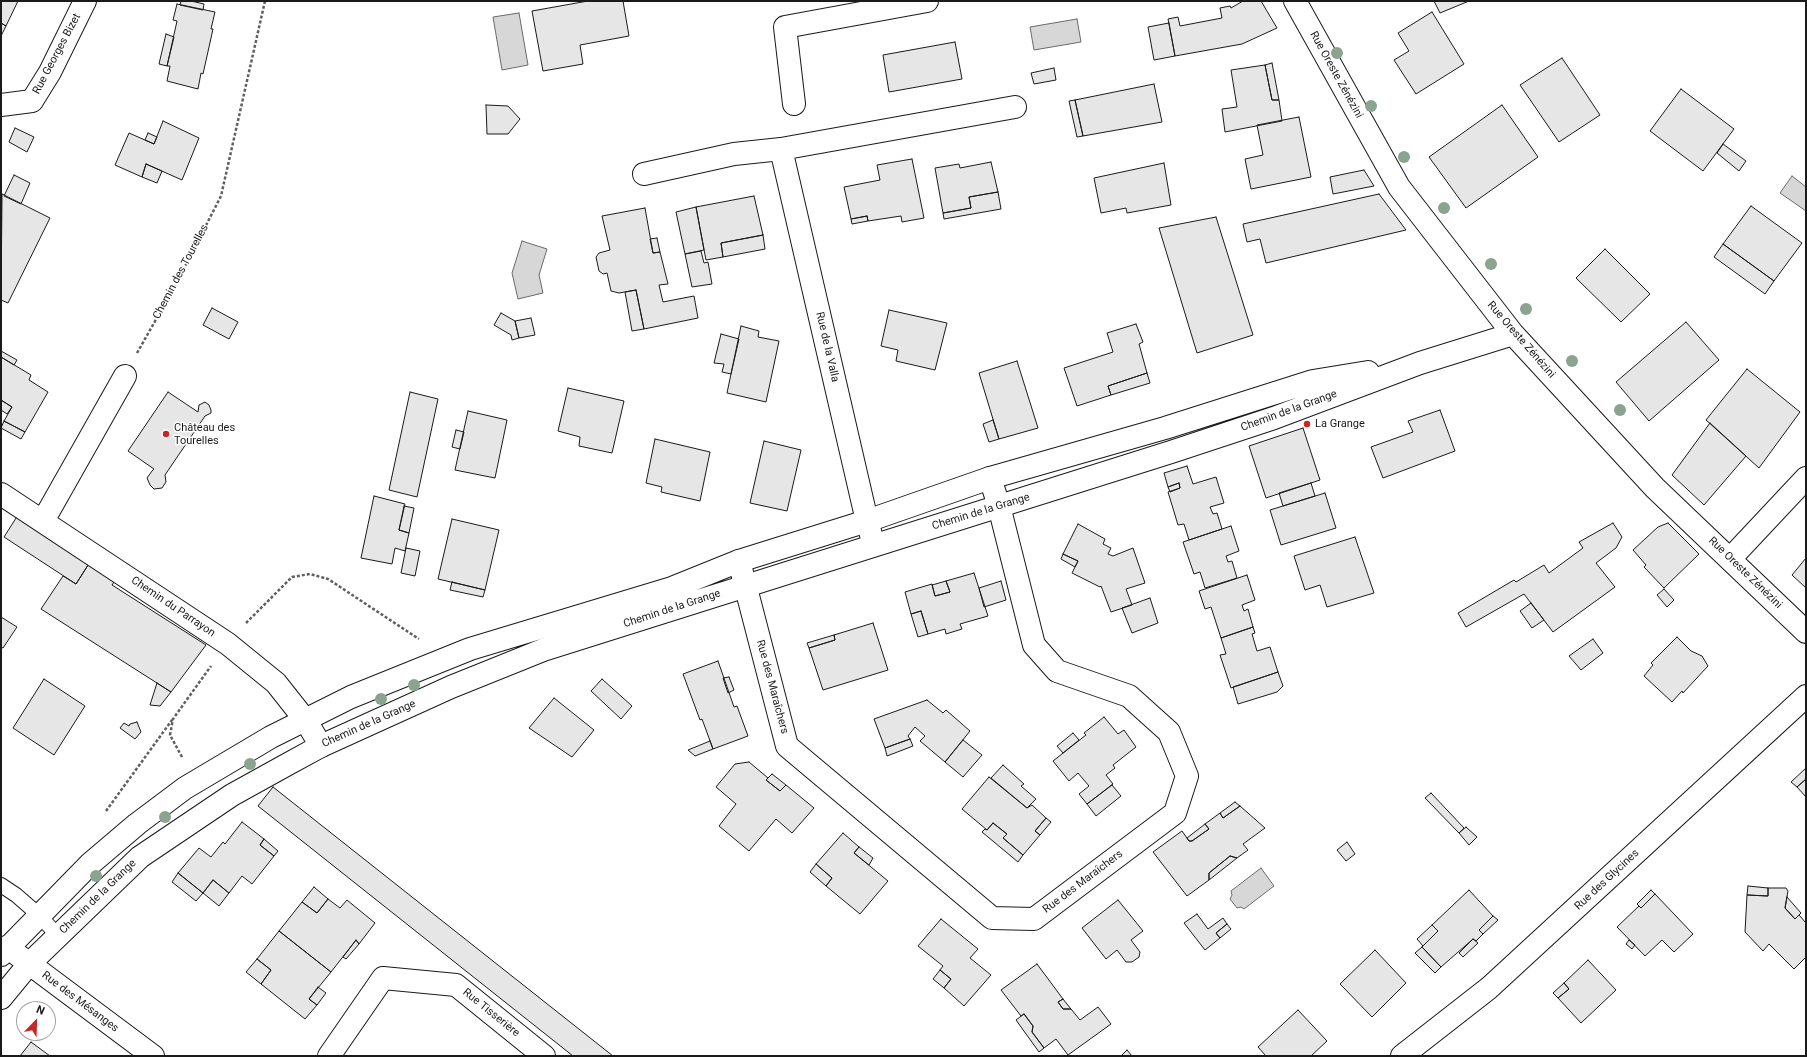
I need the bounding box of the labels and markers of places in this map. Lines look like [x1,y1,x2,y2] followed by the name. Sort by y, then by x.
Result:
[1315,417,1365,431] place label: La Grange
[1302,419,1312,429] marker: La Grange
[174,421,235,447] place label: Château des Tourelles
[161,429,171,439] marker: Château des Tourelles

